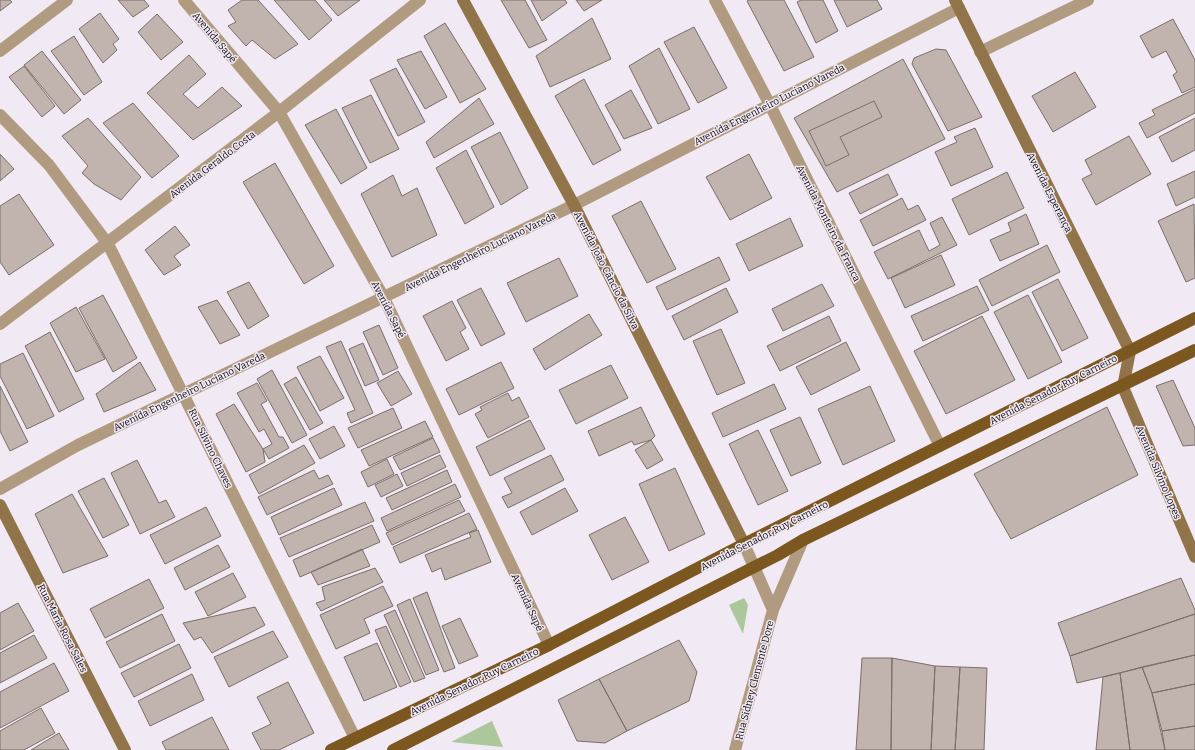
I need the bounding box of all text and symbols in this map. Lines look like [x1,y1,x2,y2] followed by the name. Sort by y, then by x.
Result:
[190,10,239,65] street label: Avenida Sapé
[692,61,847,148] street label: Avenida Engenheiro Luciano Vareda
[167,128,258,201] street label: Avenida Geraldo Costa
[1024,150,1075,235] street label: Avenida Esperança
[793,163,863,284] street label: Avenida Monteiro da Franca
[571,209,642,332] street label: Avenida João Câncio da Silva
[403,210,559,294] street label: Avenida Engenheiro Luciano Vareda
[369,279,408,340] street label: Avenida Sapé
[112,350,268,434] street label: Avenida Engenheiro Luciano Vareda
[988,352,1119,427] street label: Avenida Senador Ruy Carneiro
[186,407,235,490] street label: Rua Silvino Chaves
[1133,424,1183,521] street label: Avenida Silvino Lopes
[699,498,830,573] street label: Avenida Senador Ruy Carneiro
[508,572,546,633] street label: Avenida Sapé
[35,582,90,675] street label: Rua Maria Rosa Sales
[733,619,777,741] street label: Rua Sidney Clemente Dore
[408,645,541,718] street label: Avenida Senador Ruy Carneiro

